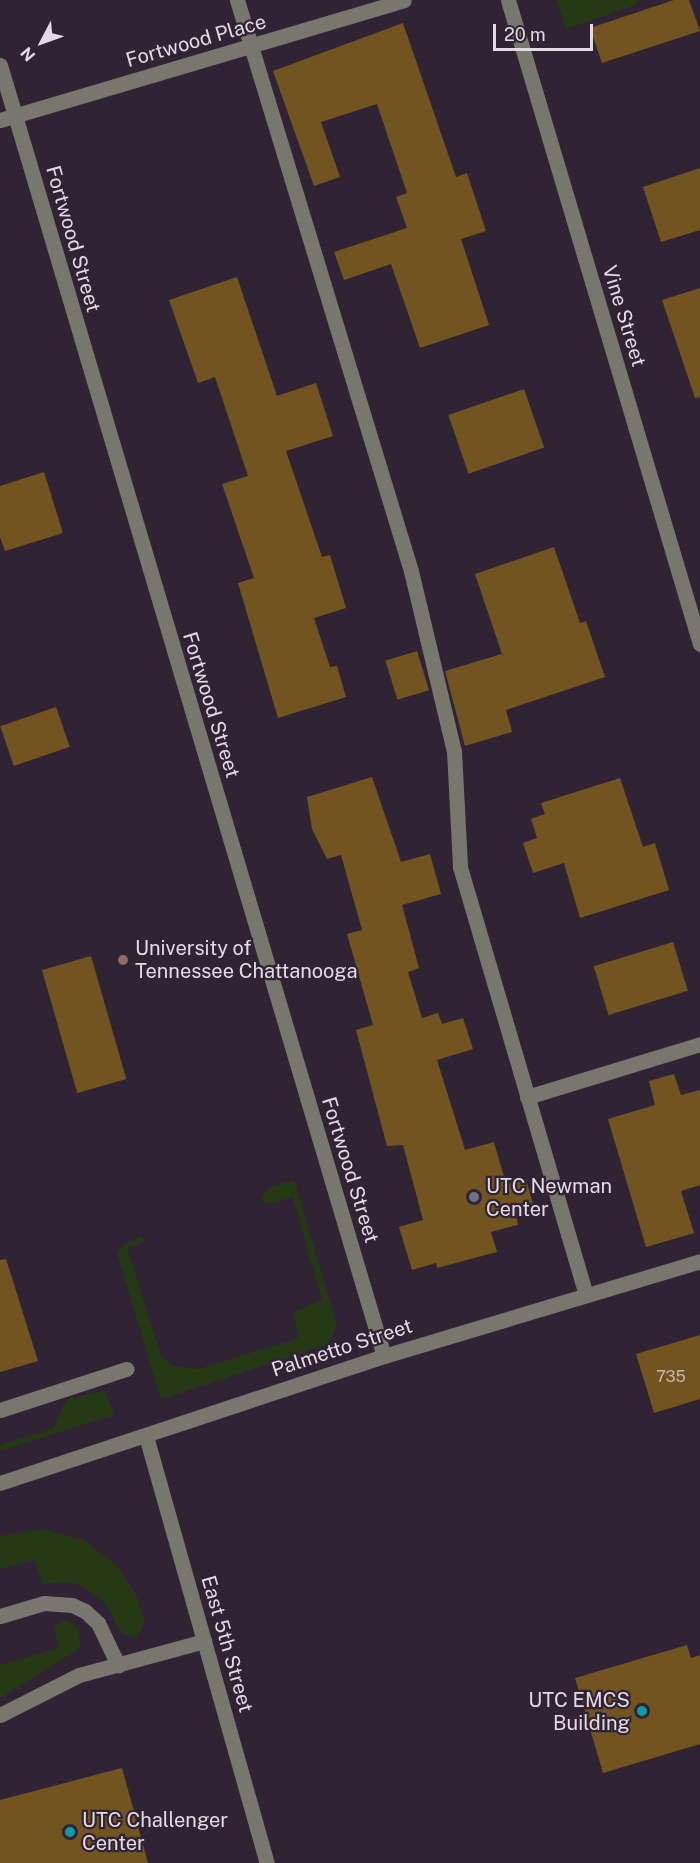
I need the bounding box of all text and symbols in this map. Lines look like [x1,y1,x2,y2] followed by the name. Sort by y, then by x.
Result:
[123,9,269,73] street label: Fortwood Place
[12,12,72,72] north arrow
[496,12,596,50] scale bar
[504,24,546,45] text: 20 m
[17,43,39,65] text: N
[41,163,105,315] street label: Fortwood Street
[597,262,651,370] street label: Vine Street
[177,629,245,781] street label: Fortwood Street
[135,936,358,983] place label: University of Tennessee Chattanooga
[116,953,130,967] marker: University of Tennessee Chattanooga
[316,1094,384,1246] street label: Fortwood Street
[486,1174,612,1221] place label: UTC Newman Center
[467,1190,481,1204] marker: UTC Newman Center
[269,1314,415,1382] street label: Palmetto Street
[656,1367,686,1387] house number: 735
[196,1573,258,1715] street label: East 5th Street
[528,1688,630,1735] place label: UTC EMCS Building
[635,1704,649,1718] marker: UTC EMCS Building
[82,1808,228,1855] place label: UTC Challenger Center
[63,1825,77,1839] marker: UTC Challenger Center

